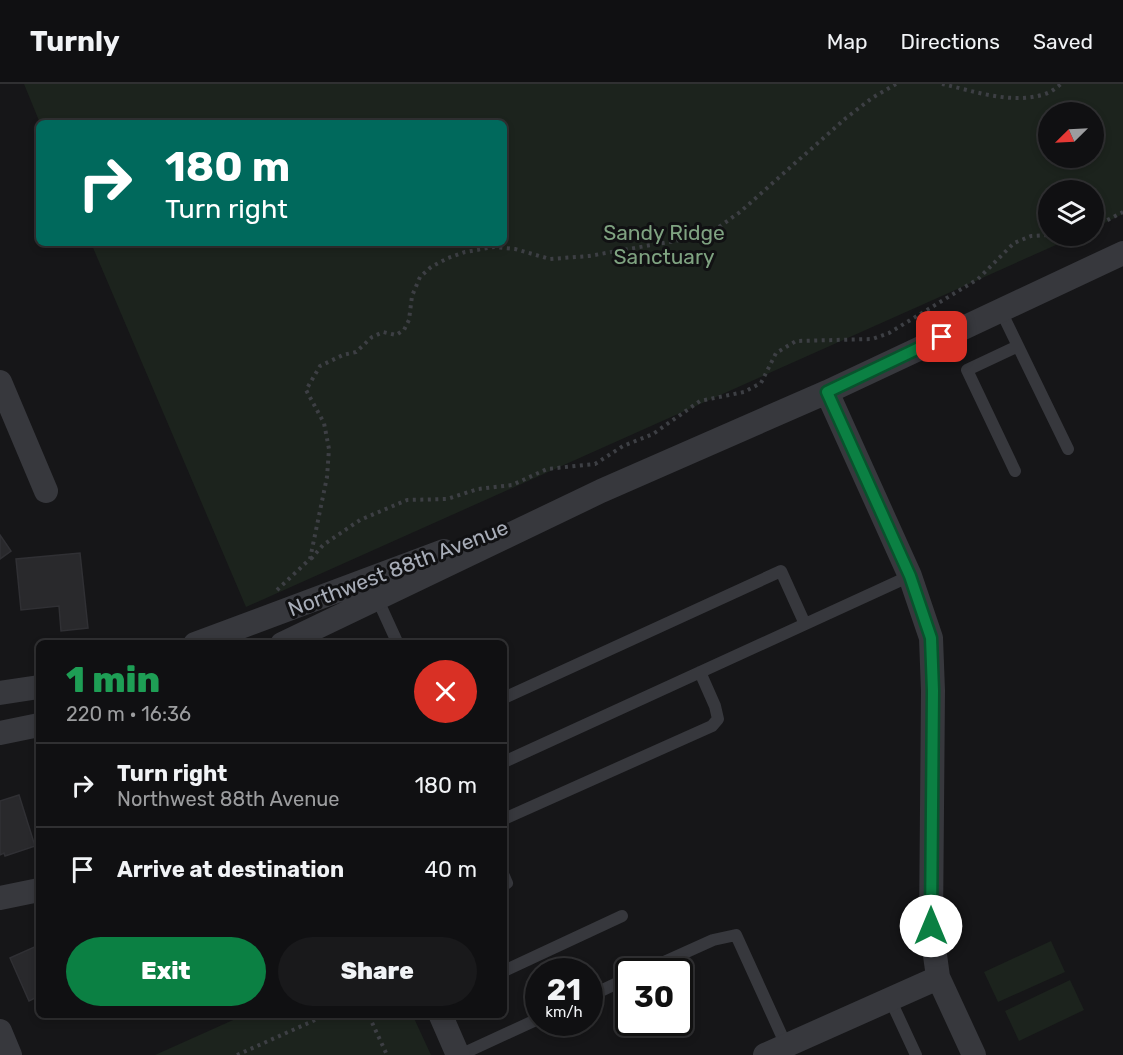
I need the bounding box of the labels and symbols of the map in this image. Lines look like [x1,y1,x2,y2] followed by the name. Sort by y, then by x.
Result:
[1038,102,1104,168] north arrow
[603,220,725,269] park label: Sandy Ridge Sanctuary
[916,311,967,362] pin
[284,514,512,622] street label: Northwest 88th Avenue
[899,894,963,958] position arrow
[615,958,693,1036] speed limit sign: 30

